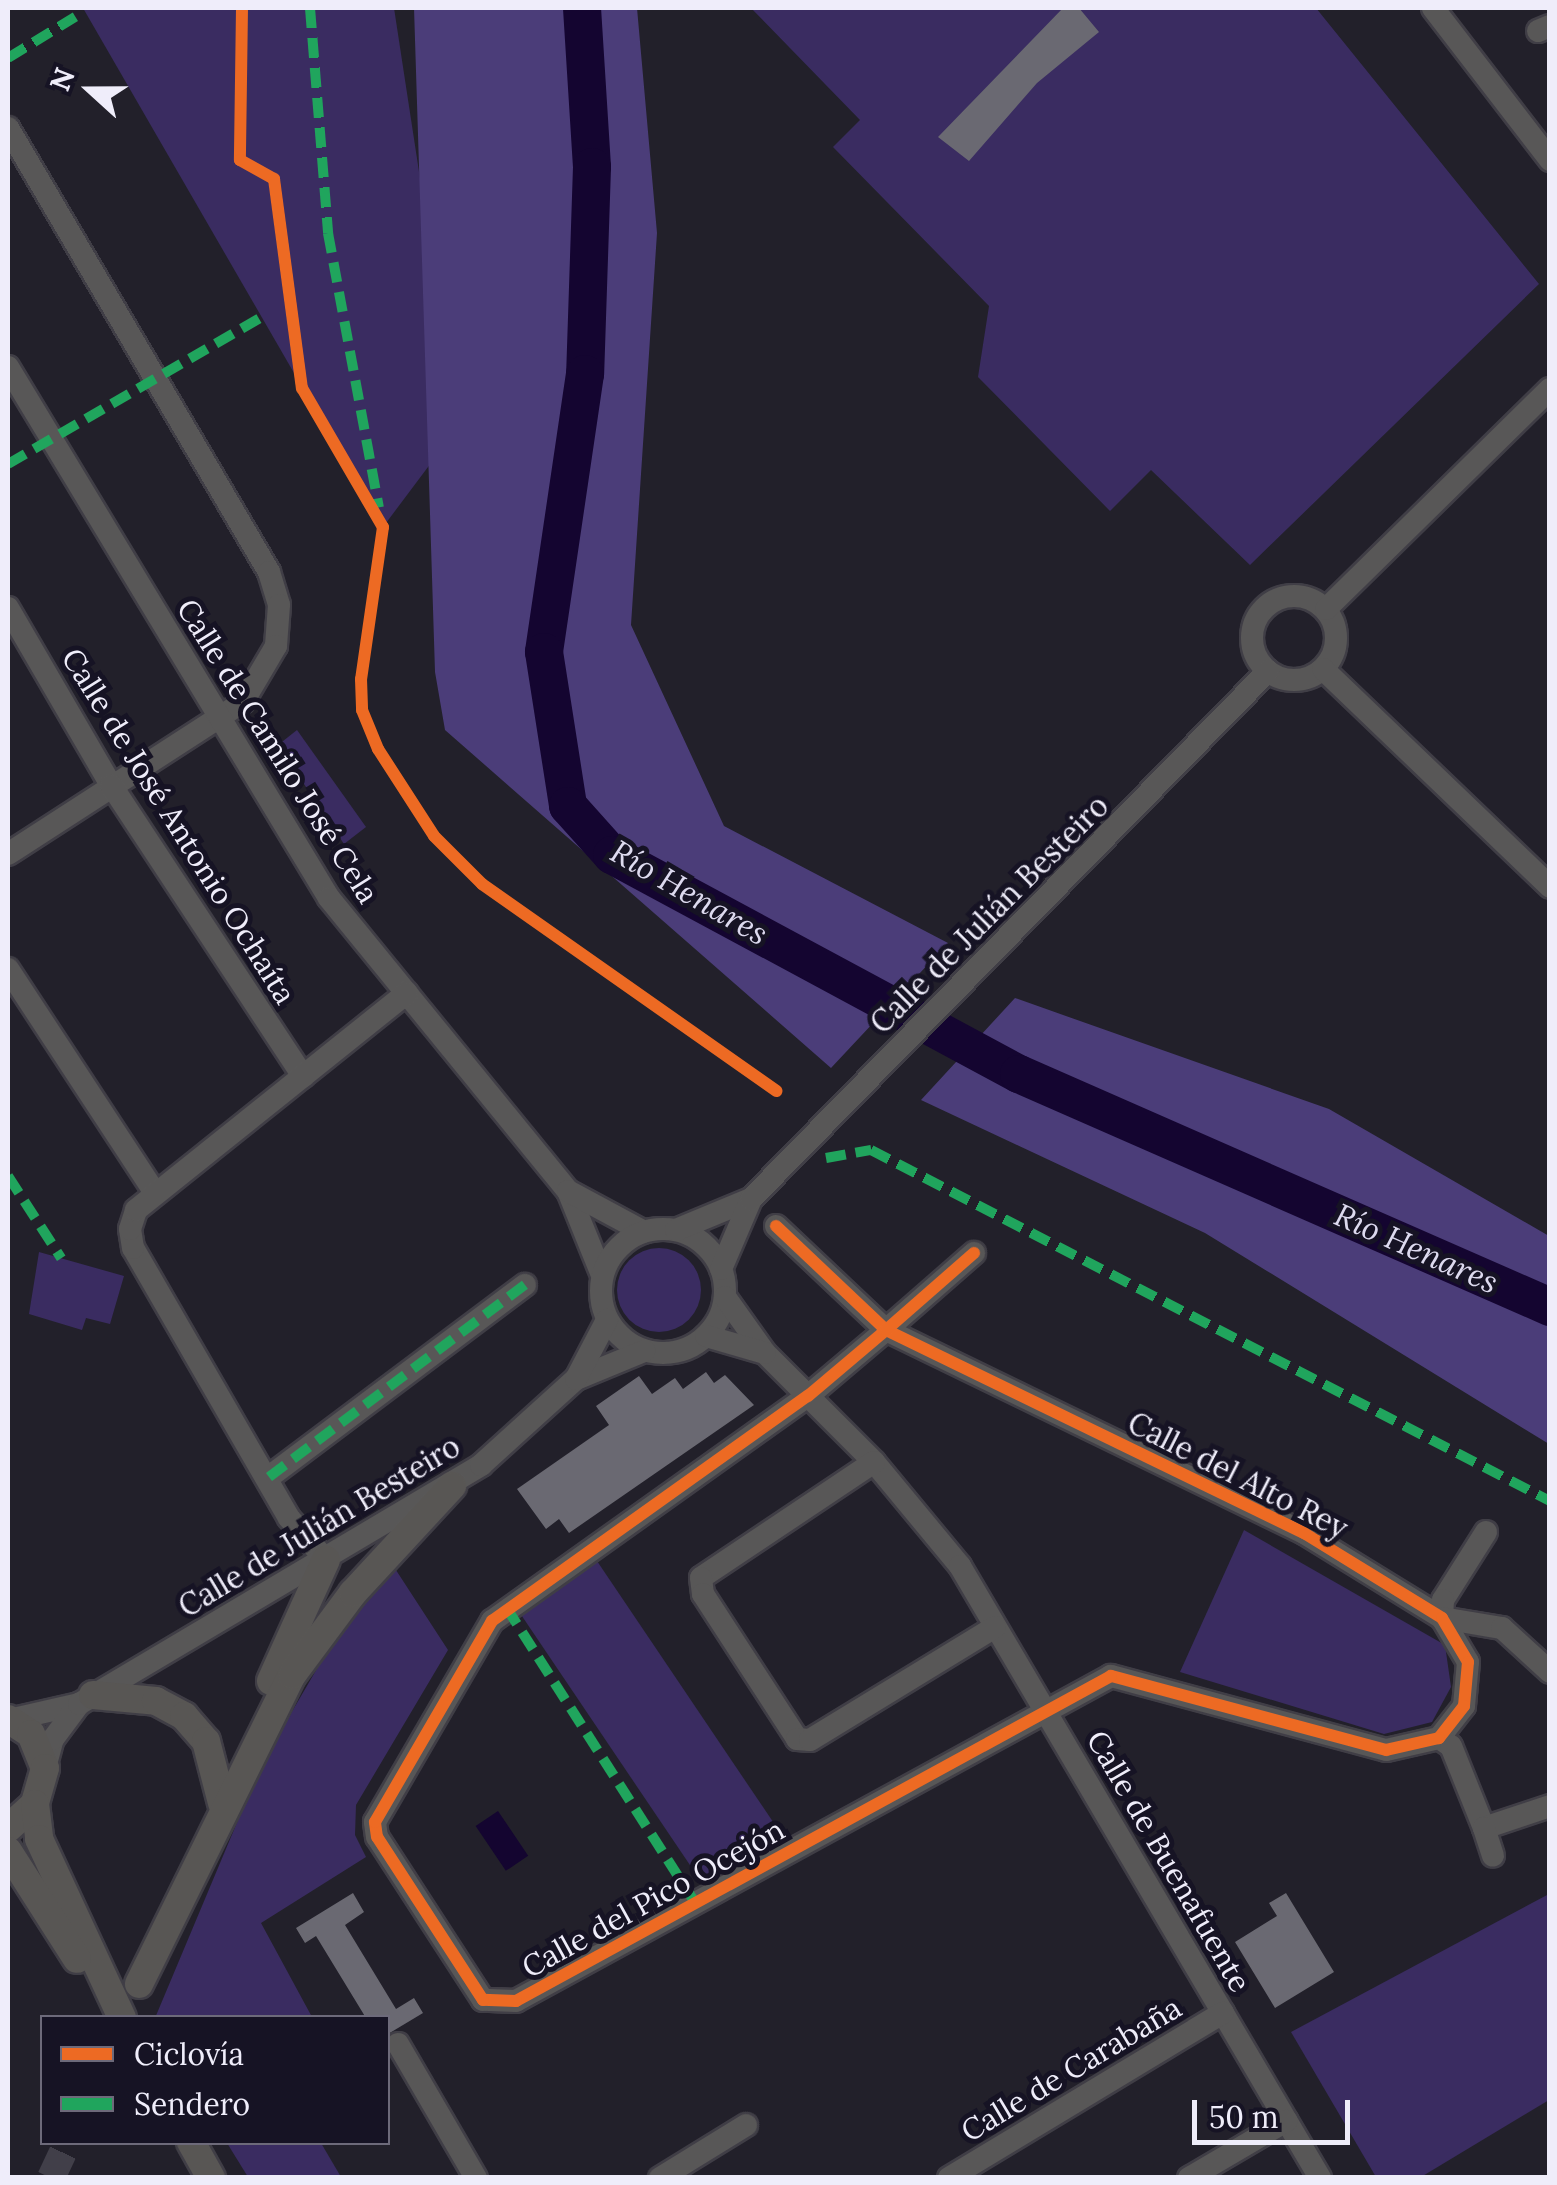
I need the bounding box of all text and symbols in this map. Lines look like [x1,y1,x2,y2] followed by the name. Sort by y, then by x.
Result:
[40,40,140,140] north arrow
[41,63,83,96] text: N
[170,592,386,910] street label: Calle de Camilo José Cela
[54,641,304,1011] street label: Calle de José Antonio Ochaíta
[863,788,1115,1040] street label: Calle de Julián Besteiro
[604,833,774,953] water label: Río Henares
[1328,1196,1504,1302] water label: Río Henares
[1122,1404,1354,1546] street label: Calle del Alto Rey
[172,1428,466,1624] street label: Calle de Julián Besteiro
[1080,1724,1258,1998] street label: Calle de Buenafuente
[516,1811,790,1985] street label: Calle del Pico Ocejón
[954,1989,1188,2149] street label: Calle de Carabaña
[40,2015,390,2145] legend
[134,2035,244,2073] text: Ciclovía
[1197,2080,1354,2142] scale bar
[134,2085,250,2123] text: Sendero
[1209,2098,1279,2136] text: 50 m

